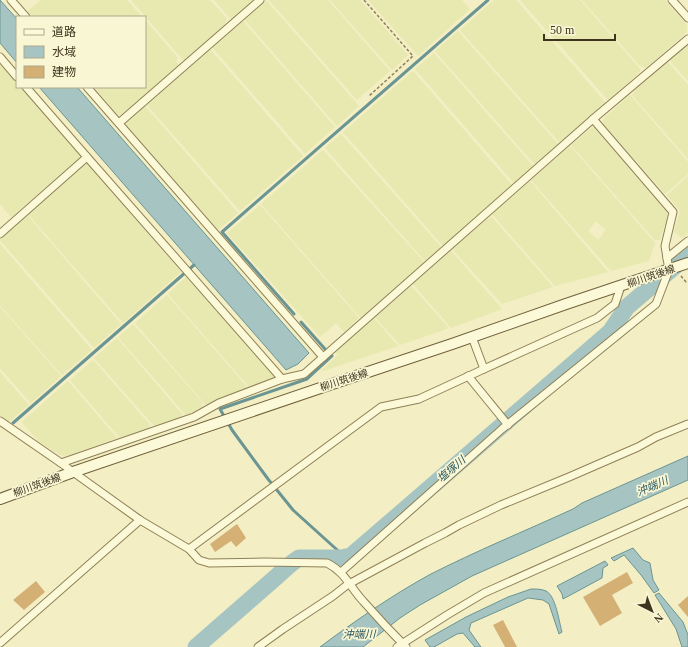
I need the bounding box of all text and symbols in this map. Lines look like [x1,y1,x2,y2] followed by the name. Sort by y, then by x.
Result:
[16,16,146,88] legend
[544,16,615,42] scale bar
[550,23,575,37] text: 50 m
[52,25,76,39] text: 道路
[52,45,76,59] text: 水域
[52,65,76,79] text: 建物
[626,263,676,289] street label: 柳川筑後線
[319,367,369,393] street label: 柳川筑後線
[435,453,468,484] water label: 塩塚川
[12,471,62,499] street label: 柳川筑後線
[634,473,670,498] water label: 沖端川
[632,591,672,631] north arrow
[652,611,666,626] text: N
[343,628,376,640] water label: 沖端川

